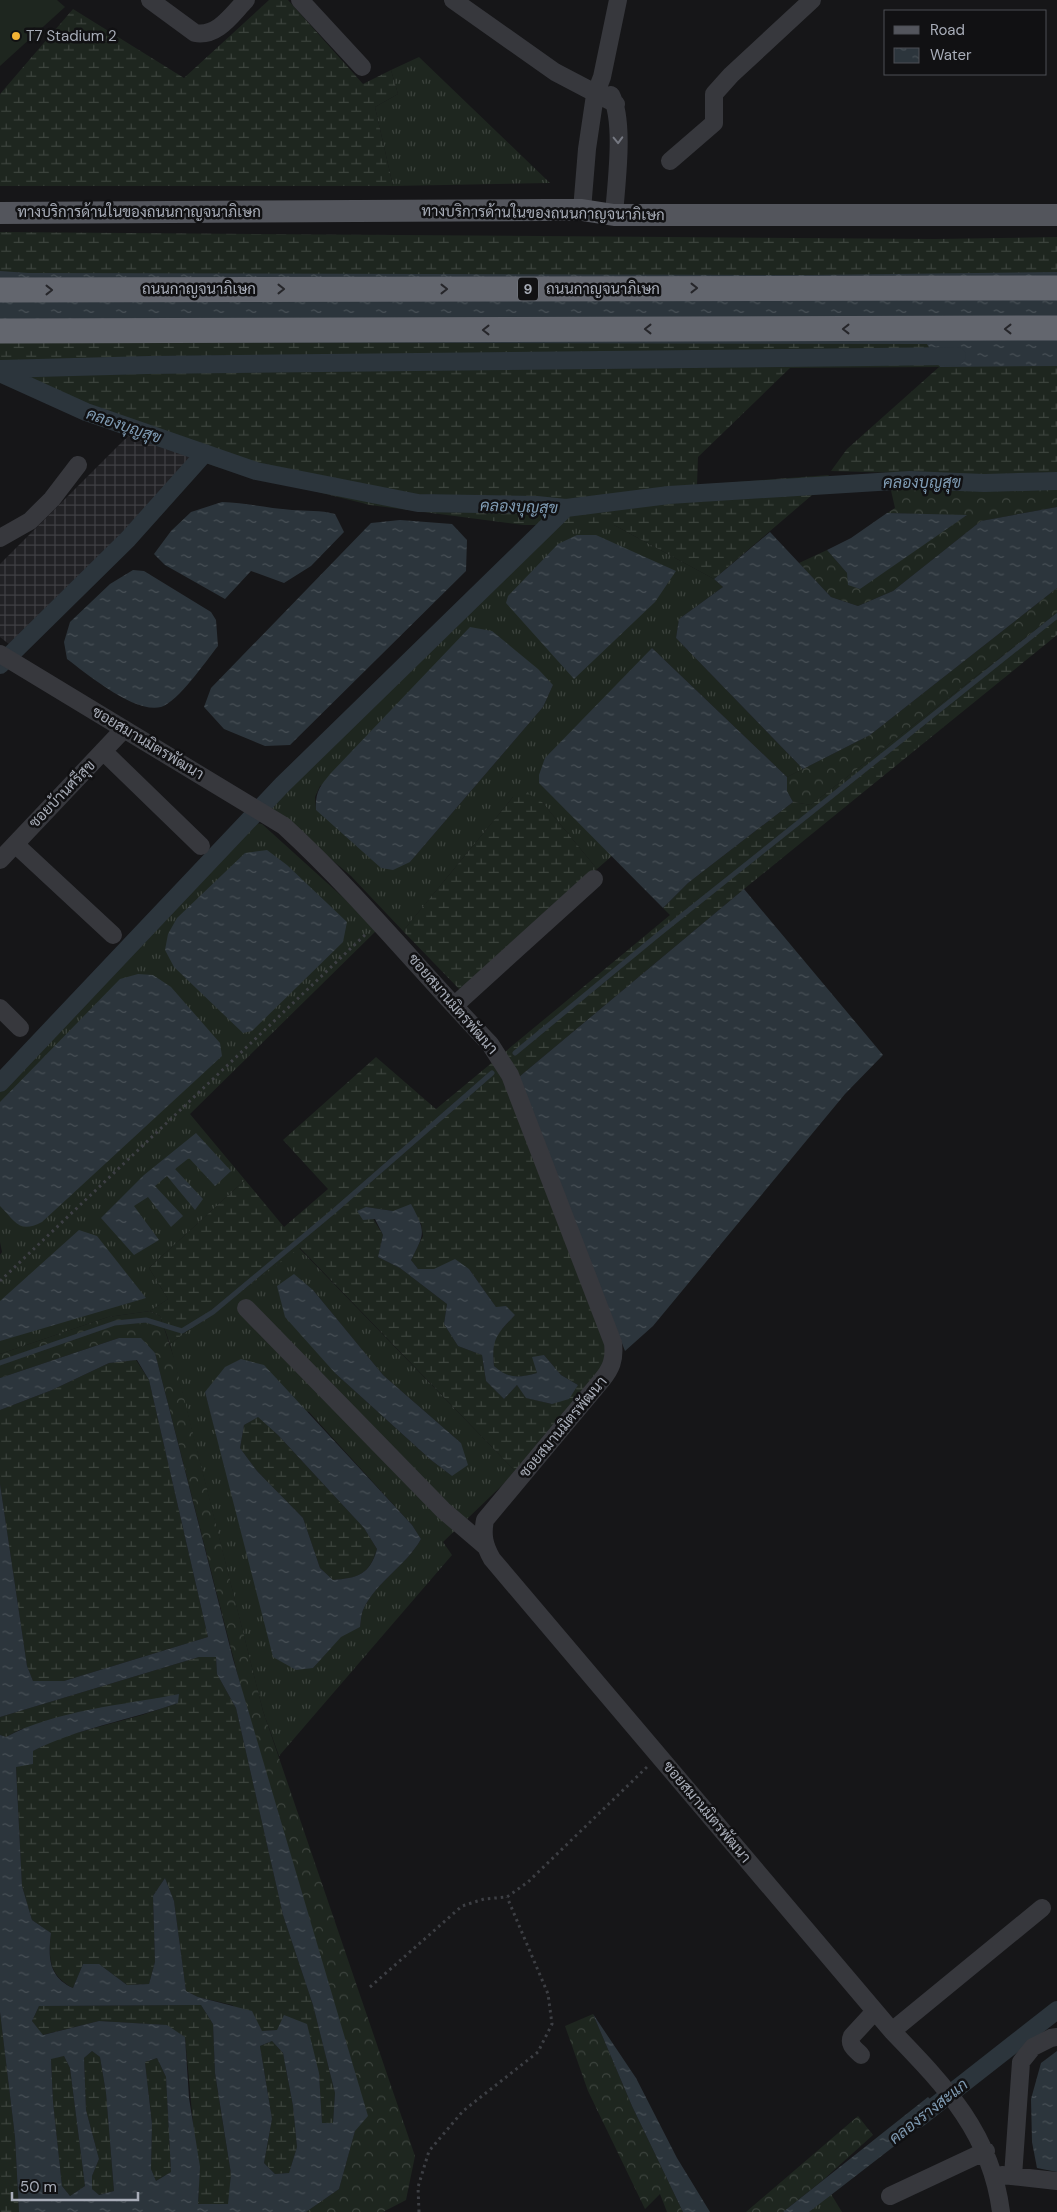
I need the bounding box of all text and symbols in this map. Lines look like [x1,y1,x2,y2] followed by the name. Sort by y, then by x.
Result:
[884,10,1047,75] legend
[930,20,965,40] text: Road
[26,26,117,46] place label: T7 Stadium 2
[10,30,22,42] marker: T7 Stadium 2
[930,45,972,65] text: Water
[612,136,623,144] one-way arrow
[421,201,665,225] street label: ทางบริการด้านในของถนนกาญจนาภิเษก
[17,202,261,222] street label: ทางบริการด้านในของถนนกาญจนาภิเษก
[518,278,538,300] road number: 9
[142,279,256,299] street label: ถนนกาญจนาภิเษก
[546,279,660,299] street label: ถนนกาญจนาภิเษก
[690,283,698,293] one-way arrow
[278,284,285,294] one-way arrow
[440,284,448,294] one-way arrow
[45,285,53,295] one-way arrow
[644,324,652,334] one-way arrow
[842,324,850,334] one-way arrow
[1004,324,1012,334] one-way arrow
[482,325,490,335] one-way arrow
[83,403,165,449] water label: คลองบุญสุข
[883,472,961,494] water label: คลองบุญสุข
[480,495,559,519] water label: คลองบุญสุข
[88,702,208,784] street label: ซอยสมานมิตรพัฒนา
[25,756,100,833] street label: ซอยบ้านศรีสุข
[404,949,502,1059] street label: ซอยสมานมิตรพัฒนา
[515,1372,611,1482] street label: ซอยสมานมิตรพัฒนา
[659,1757,755,1867] street label: ซอยสมานมิตรพัฒนา
[885,2074,972,2149] water label: คลองรางสะแก
[12,2170,139,2202] scale bar
[20,2177,57,2197] text: 50 m

